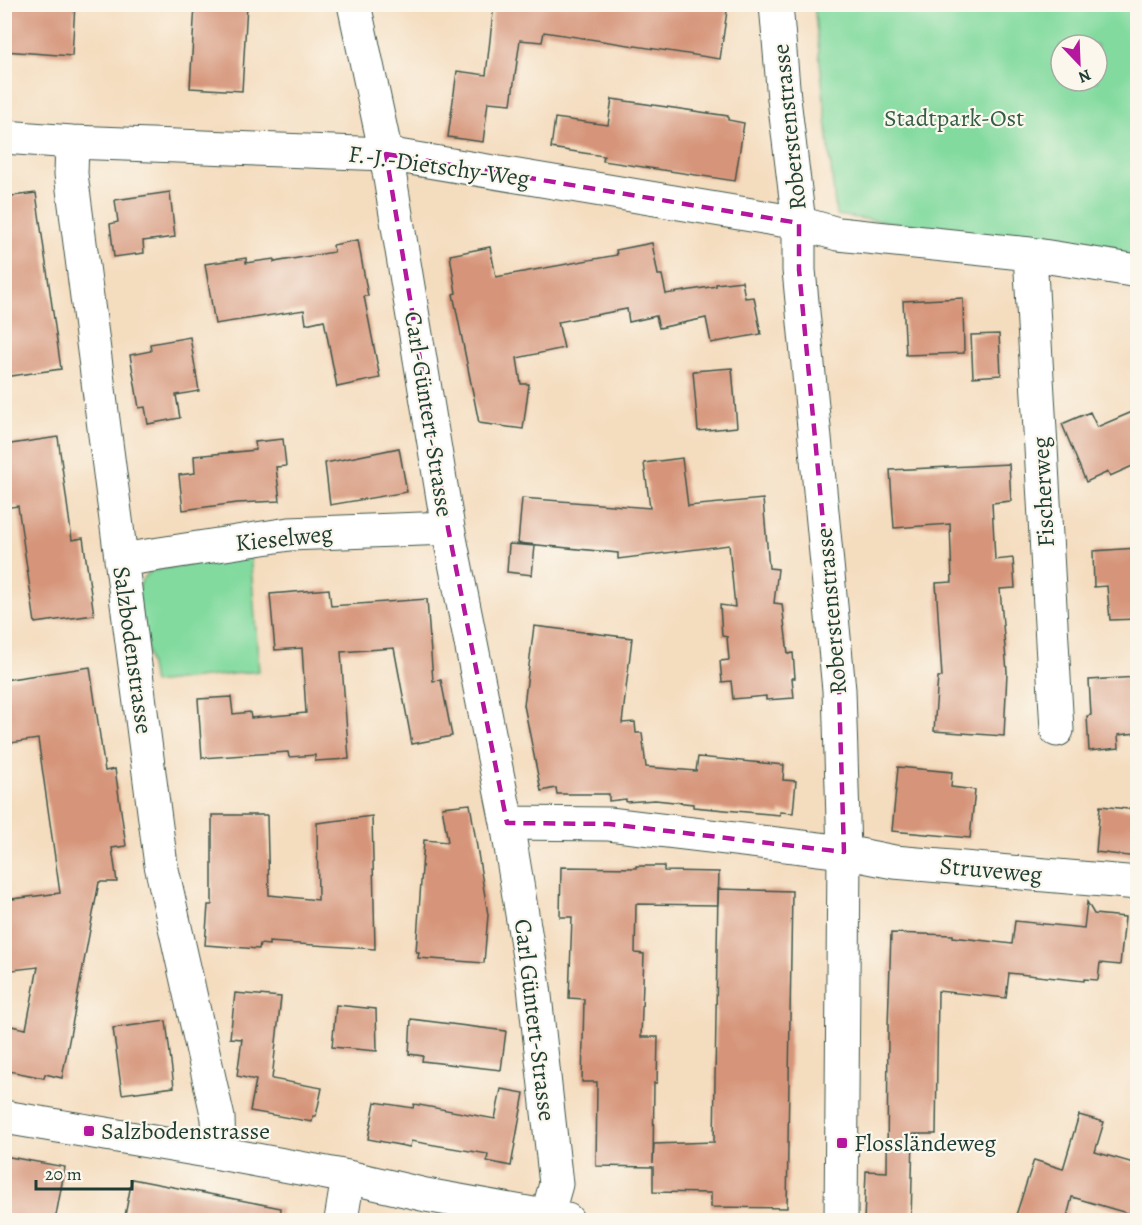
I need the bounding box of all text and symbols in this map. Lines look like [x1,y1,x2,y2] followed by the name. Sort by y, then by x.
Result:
[1049,33,1109,93] north arrow
[764,42,814,212] street label: Roberstenstrasse
[1074,63,1094,88] text: N
[884,102,1024,134] park label: Stadtpark-Ost
[346,137,532,195] street label: F.-J.-Dietschy-Weg
[397,309,461,519] street label: Carl-Güntert-Strasse
[1024,436,1062,548] street label: Fischerweg
[234,517,334,559] street label: Kieselweg
[808,526,854,696] street label: Roberstenstrasse
[105,564,161,736] street label: Salzbodenstrasse
[938,850,1044,890] street label: Struveweg
[507,917,563,1123] street label: Carl Güntert-Strasse
[101,1115,270,1147] place label: Salzbodenstrasse
[82,1124,96,1138] marker: Salzbodenstrasse
[854,1127,996,1159] place label: Flossländeweg
[835,1136,849,1150] marker: Flossländeweg
[36,1153,132,1191] scale bar
[45,1162,82,1186] text: 20 m

